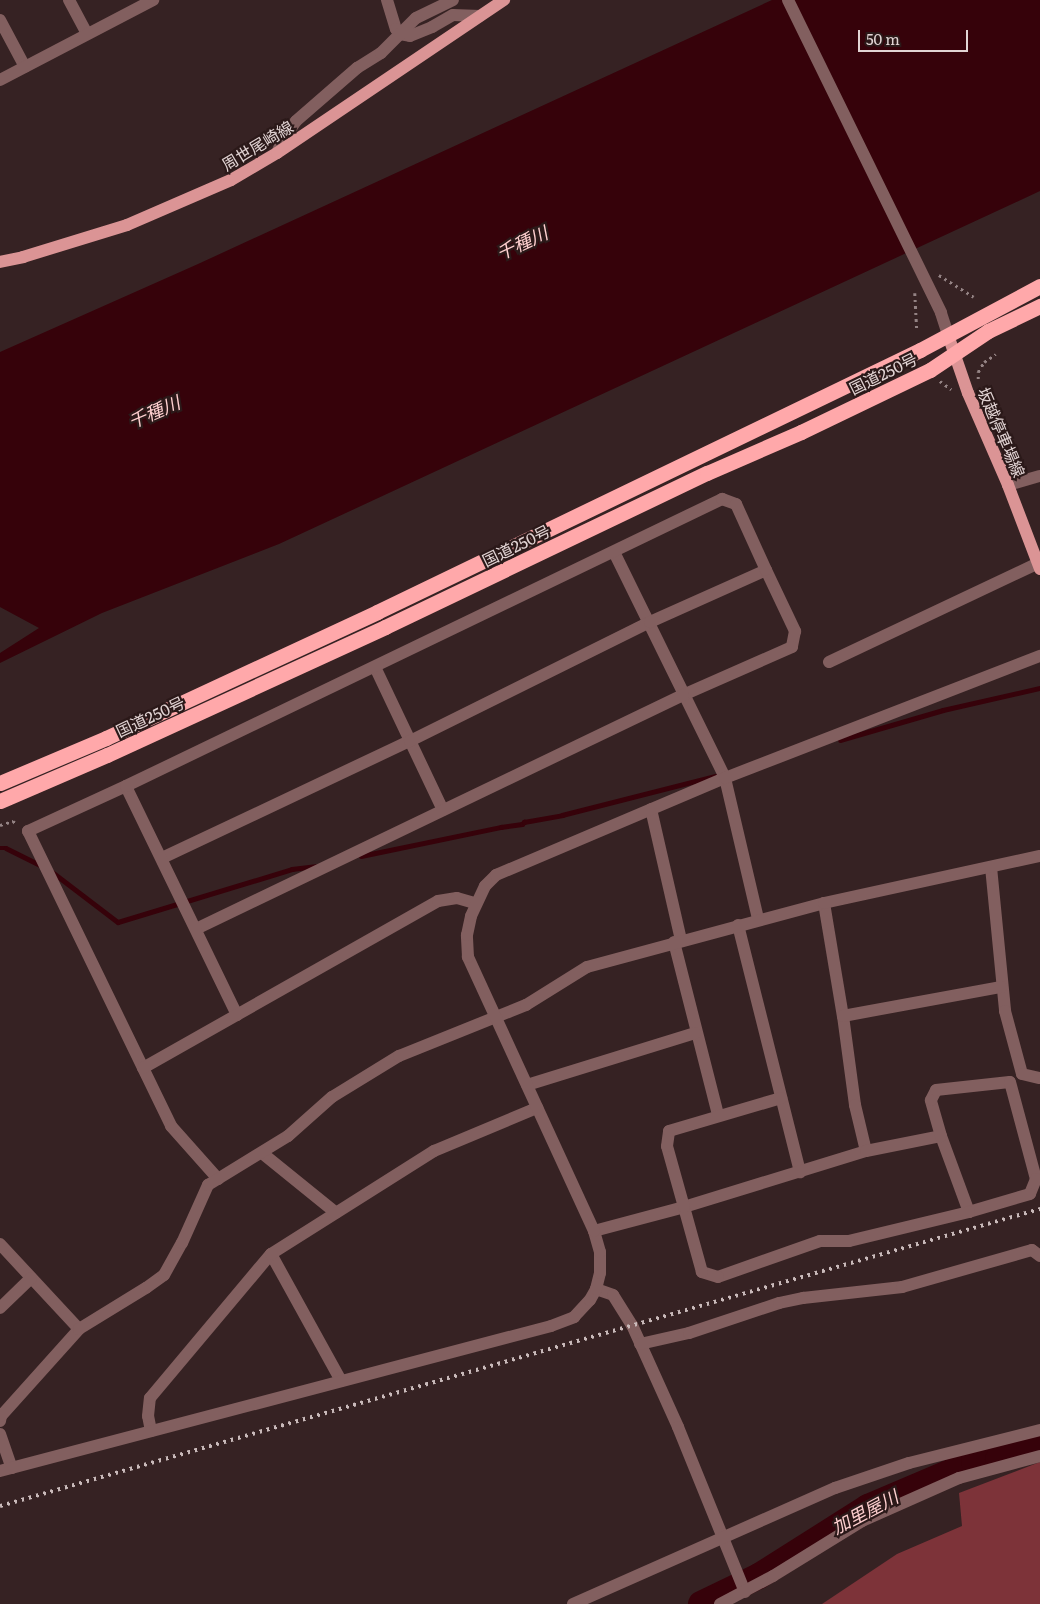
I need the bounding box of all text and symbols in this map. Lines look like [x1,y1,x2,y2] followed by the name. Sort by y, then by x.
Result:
[860,20,970,52] scale bar
[866,27,900,50] text: 50 m
[218,116,296,174] street label: 周世尾崎線
[493,222,551,264] water label: 千種川
[846,348,920,398] street label: 国道250号
[974,384,1030,480] street label: 坂越停車場線
[125,392,183,432] water label: 千種川
[479,520,553,570] street label: 国道250号
[113,692,187,740] street label: 国道250号
[828,1486,902,1538] water label: 加里屋川

